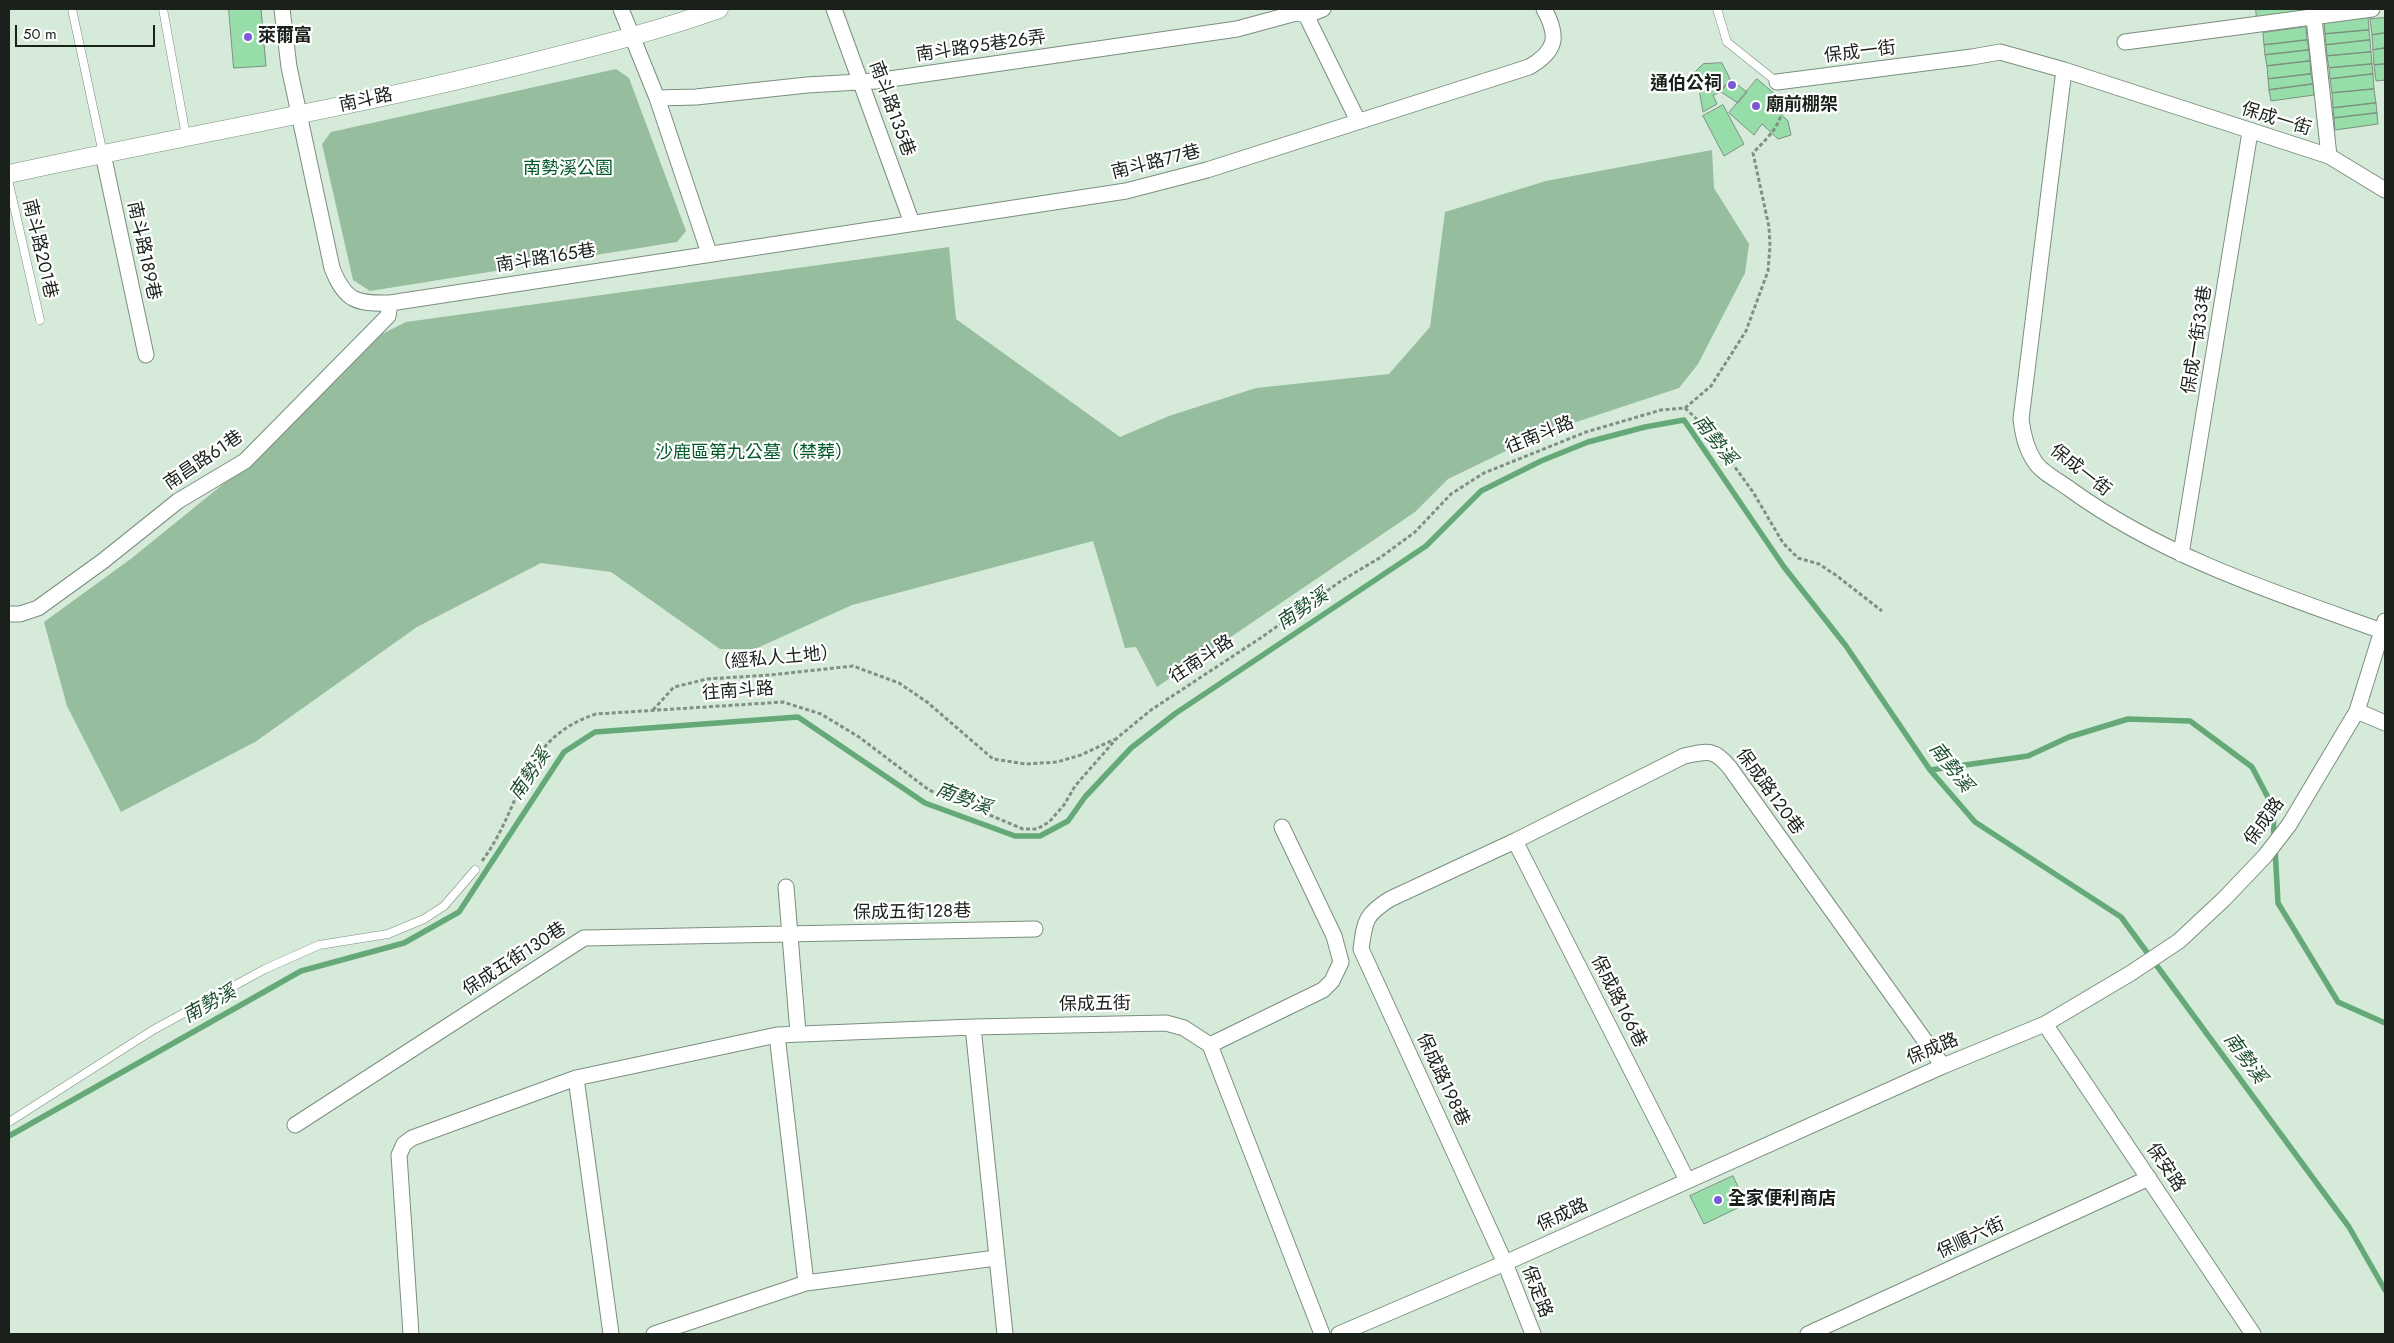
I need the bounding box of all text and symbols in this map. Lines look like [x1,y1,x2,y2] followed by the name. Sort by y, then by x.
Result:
[18,15,158,47] scale bar
[23,23,57,45] text: 50 m
[258,26,312,48] place label: 萊爾富
[915,27,1047,67] street label: 南斗路95巷26弄
[242,31,254,43] marker: 萊爾富
[1823,38,1897,68] street label: 保成一街
[864,58,918,160] street label: 南斗路135巷
[1650,74,1722,96] place label: 通伯公祠
[1726,79,1738,91] marker: 通伯公祠
[337,85,395,117] street label: 南斗路
[1766,95,1838,117] place label: 廟前棚架
[2238,99,2314,141] street label: 保成一街
[1750,100,1762,112] marker: 廟前棚架
[1109,142,1203,184] street label: 南斗路77巷
[523,159,613,181] park label: 南勢溪公園
[17,197,61,301] street label: 南斗路201巷
[122,200,164,302] street label: 南斗路189巷
[495,240,597,278] street label: 南斗路165巷
[2179,284,2217,396] street label: 保成一街33巷
[1687,412,1741,470] water label: 南勢溪
[1503,413,1577,459] street label: 往南斗路
[160,427,248,495] street label: 南昌路61巷
[2045,440,2115,502] street label: 保成一街
[655,443,853,465] park label: 沙鹿區第九公墓（禁葬）
[1273,585,1333,635] water label: 南勢溪
[1166,631,1238,689] street label: 往南斗路
[712,643,840,675] street label: （經私人土地）
[701,679,775,705] street label: 往南斗路
[1923,739,1977,797] water label: 南勢溪
[506,745,556,805] water label: 南勢溪
[1731,745,1807,839] street label: 保成路120巷
[932,779,994,821] water label: 南勢溪
[2240,794,2290,850] street label: 保成路
[853,901,971,925] street label: 保成五街128巷
[459,919,571,1001] street label: 保成五街130巷
[1585,952,1651,1052] street label: 保成路166巷
[180,981,240,1029] water label: 南勢溪
[1059,994,1131,1016] street label: 保成五街
[2218,1029,2270,1089] water label: 南勢溪
[1411,1030,1473,1130] street label: 保成路198巷
[1904,1030,1962,1070] street label: 保成路
[2141,1140,2189,1196] street label: 保安路
[1728,1189,1836,1211] place label: 全家便利商店
[1712,1194,1724,1206] marker: 全家便利商店
[1534,1195,1592,1237] street label: 保成路
[1934,1214,2008,1264] street label: 保順六街
[1516,1263,1556,1321] street label: 保定路

